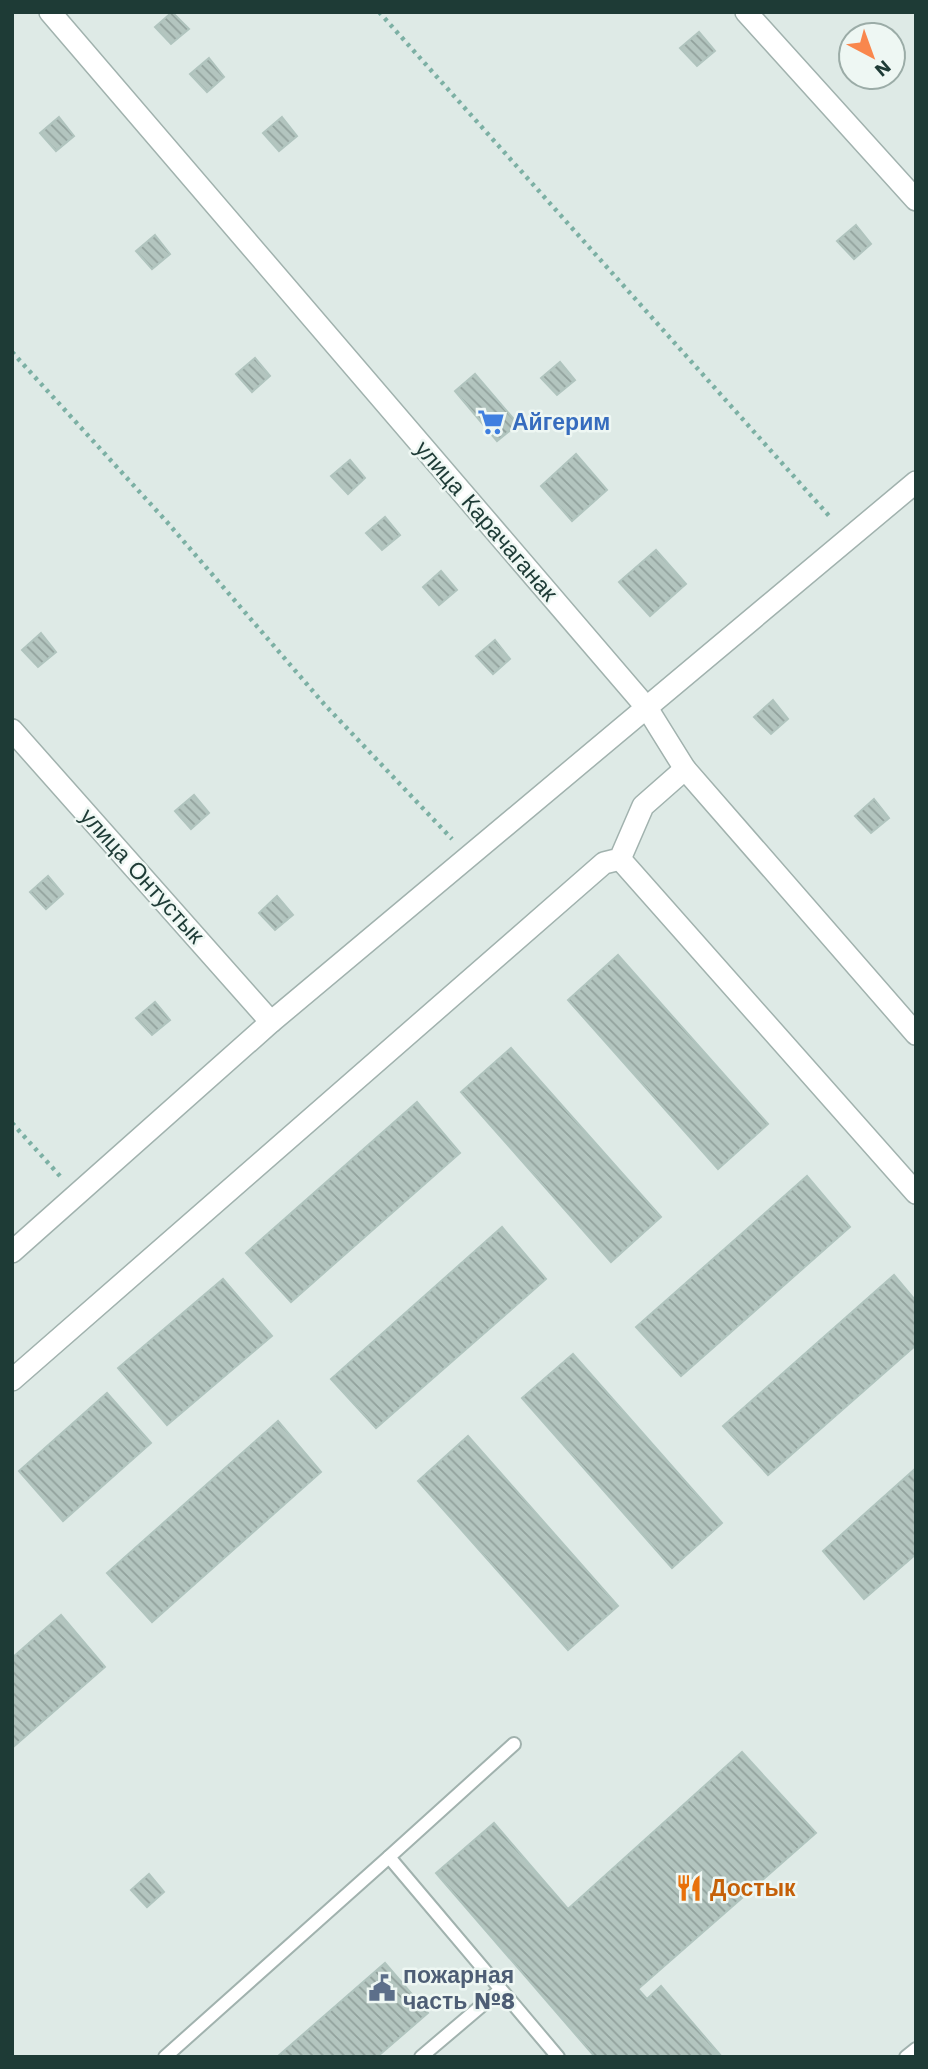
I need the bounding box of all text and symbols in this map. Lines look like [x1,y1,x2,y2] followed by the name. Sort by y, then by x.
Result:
[837,21,907,91] north arrow
[870,55,896,82] text: N
[476,407,506,437] supermarket icon: Айгерим
[512,409,610,436] place label: Айгерим
[409,435,564,607] street label: улица Карачаганак
[74,803,210,950] street label: улица Онтустык
[674,1873,704,1903] restaurant icon: Достык
[710,1875,796,1902] place label: Достык
[403,1962,515,2015] place label: пожарная часть №8
[367,1973,397,2003] public building icon: пожарная часть №8

